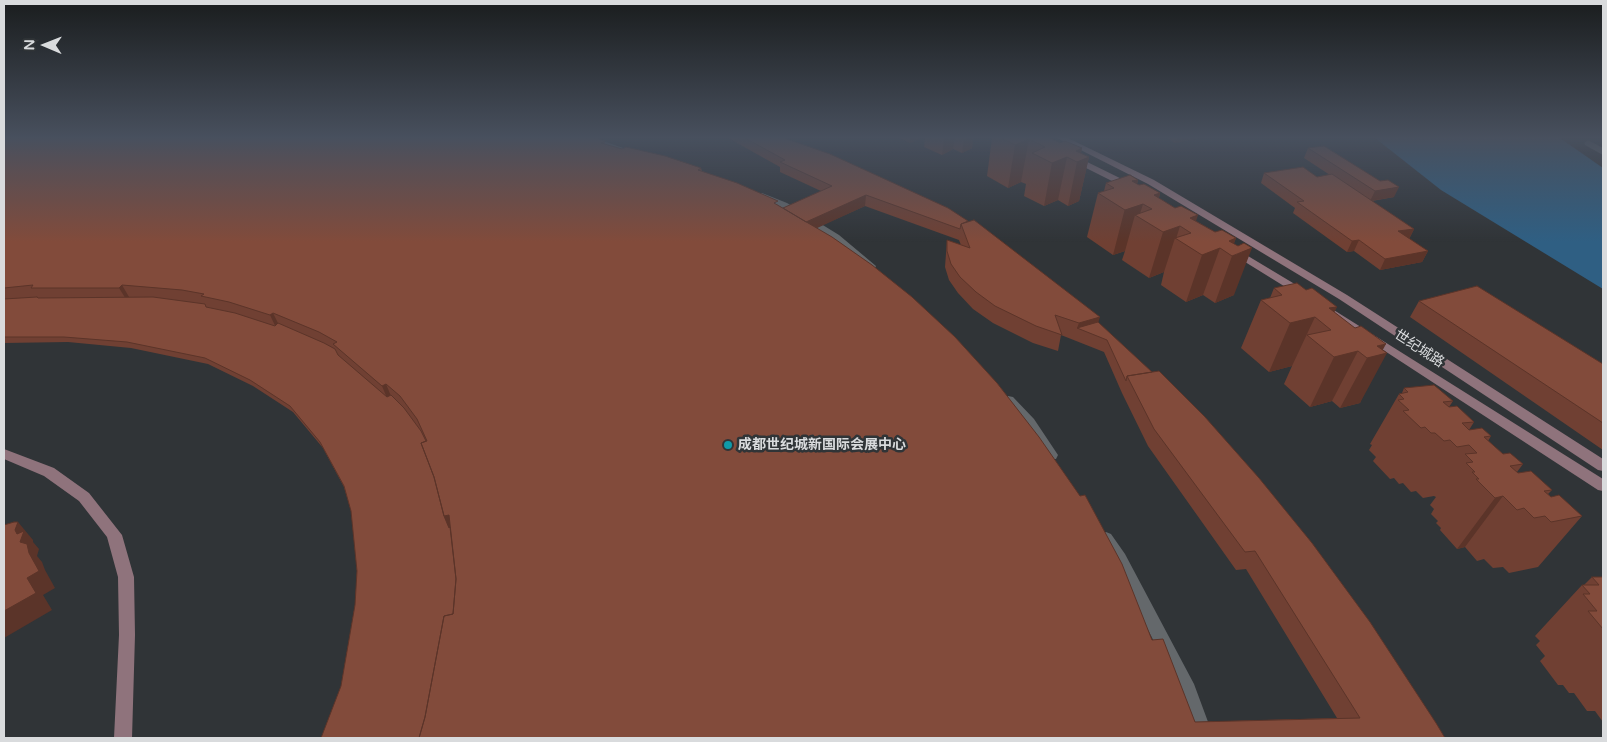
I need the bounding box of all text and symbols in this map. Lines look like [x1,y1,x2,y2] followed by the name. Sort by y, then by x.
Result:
[20,20,70,70] north arrow
[21,39,38,51] text: N
[1391,327,1447,371] street label: 世纪城路
[738,437,906,453] place label: 成都世纪城新国际会展中心
[722,439,734,451] marker: 成都世纪城新国际会展中心

